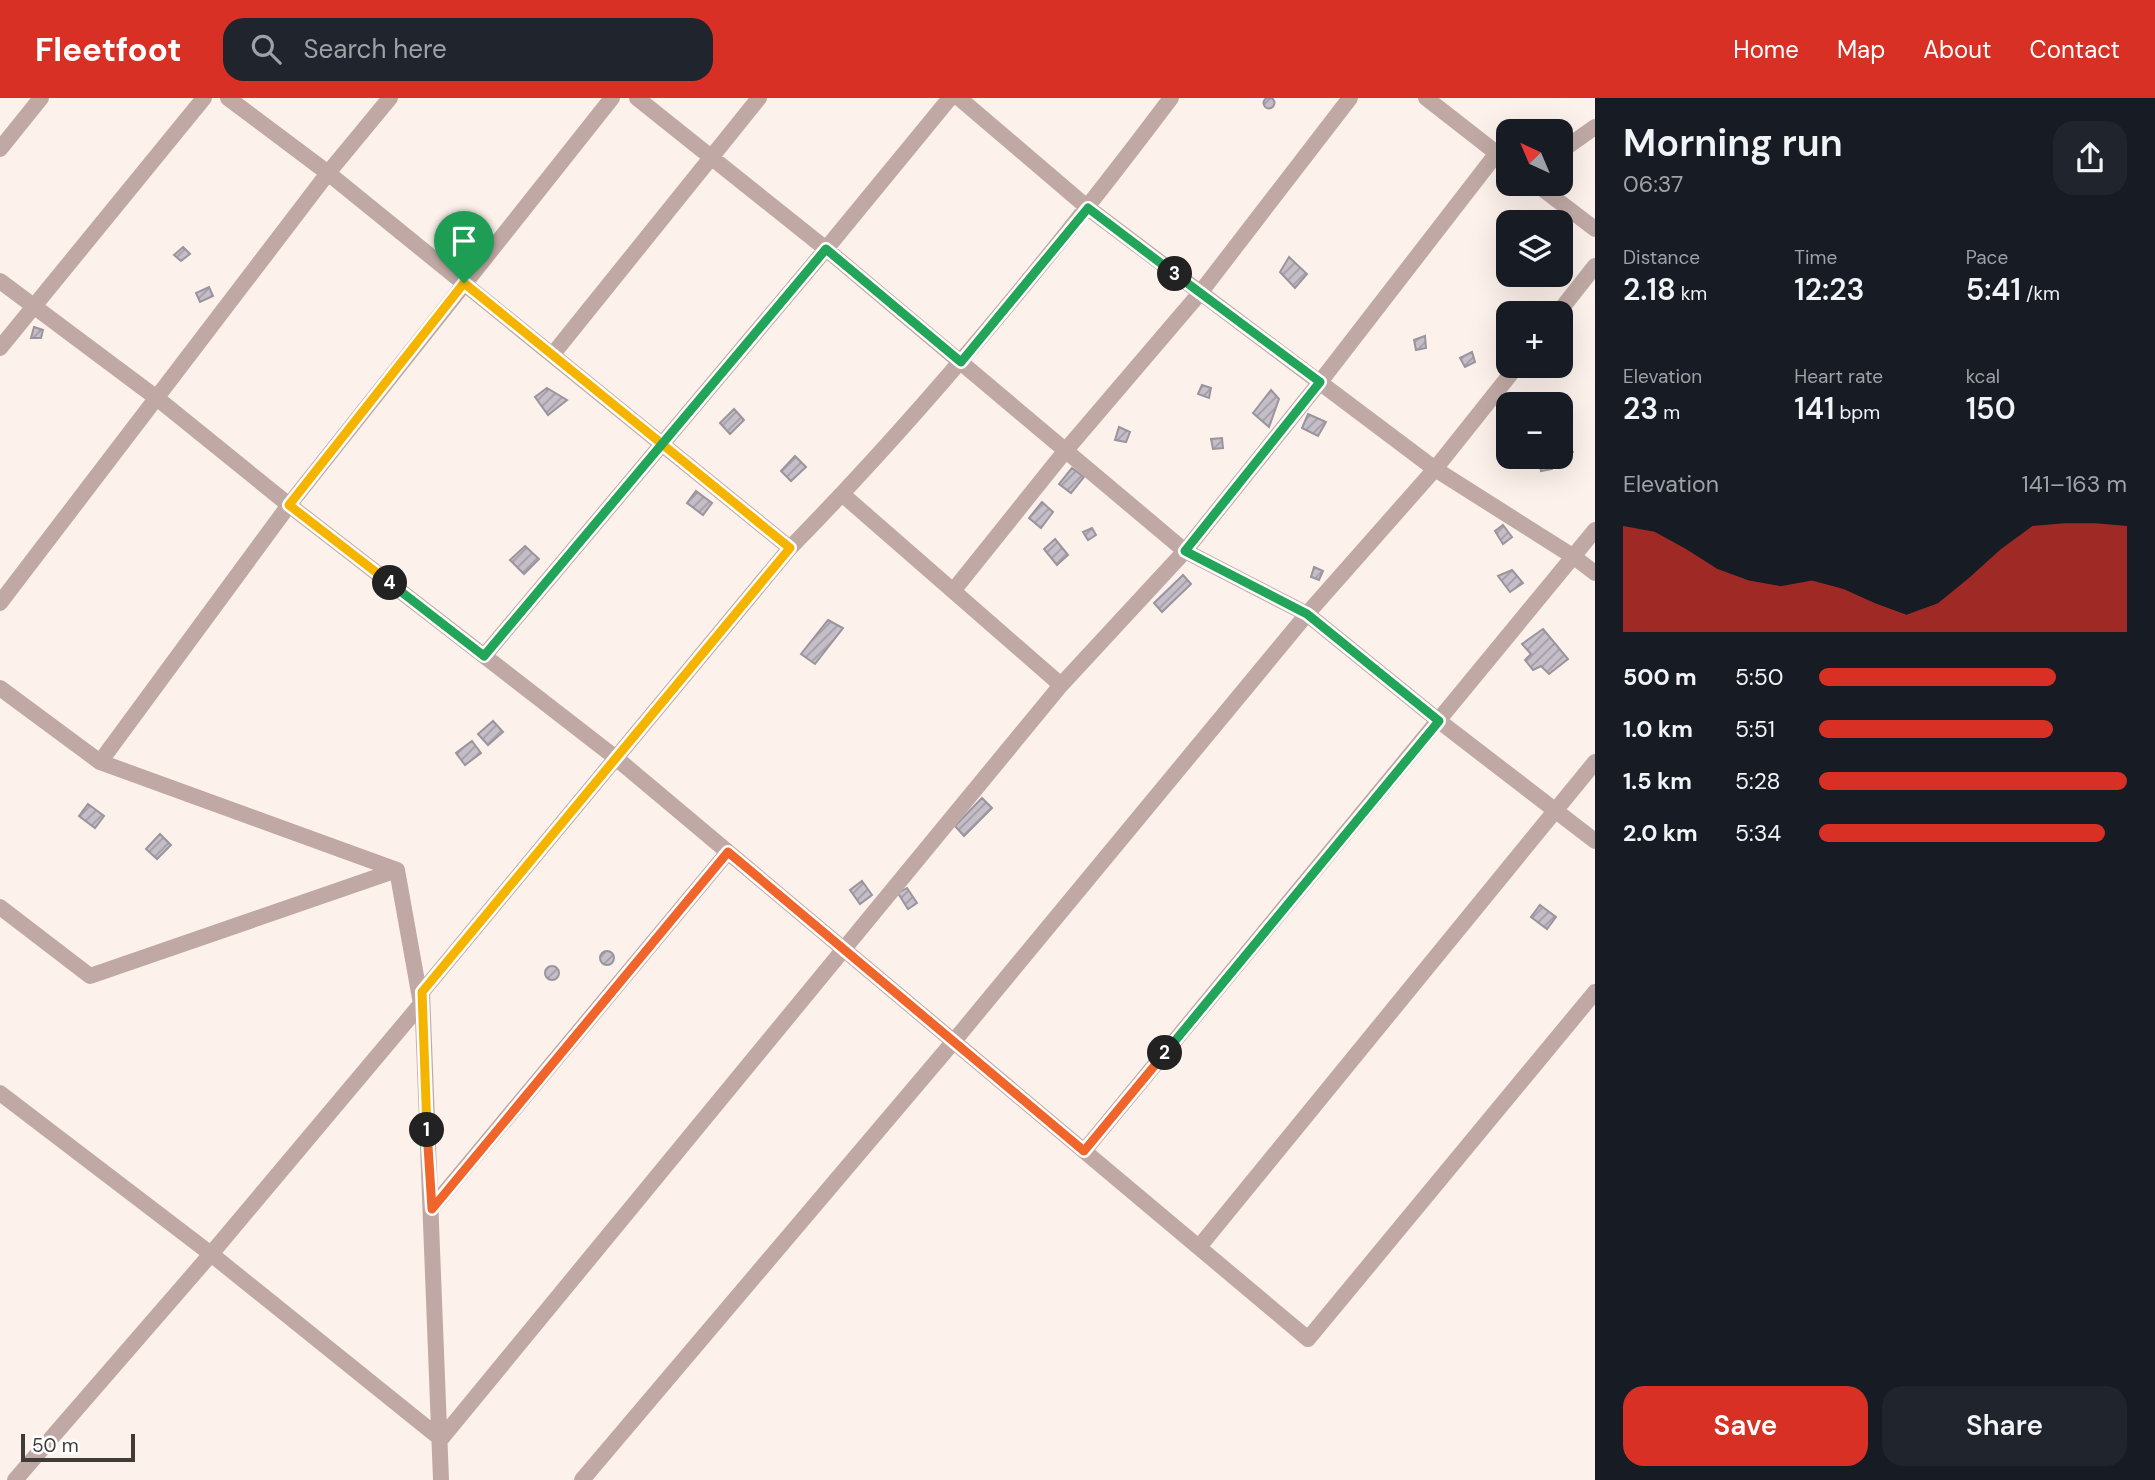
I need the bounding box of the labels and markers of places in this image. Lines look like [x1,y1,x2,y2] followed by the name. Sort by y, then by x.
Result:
[434,211,494,283] pin
[1158,256,1192,292] pin: 3
[372,566,408,601] pin: 4
[1148,1035,1182,1070] pin: 2
[410,1112,444,1148] pin: 1

